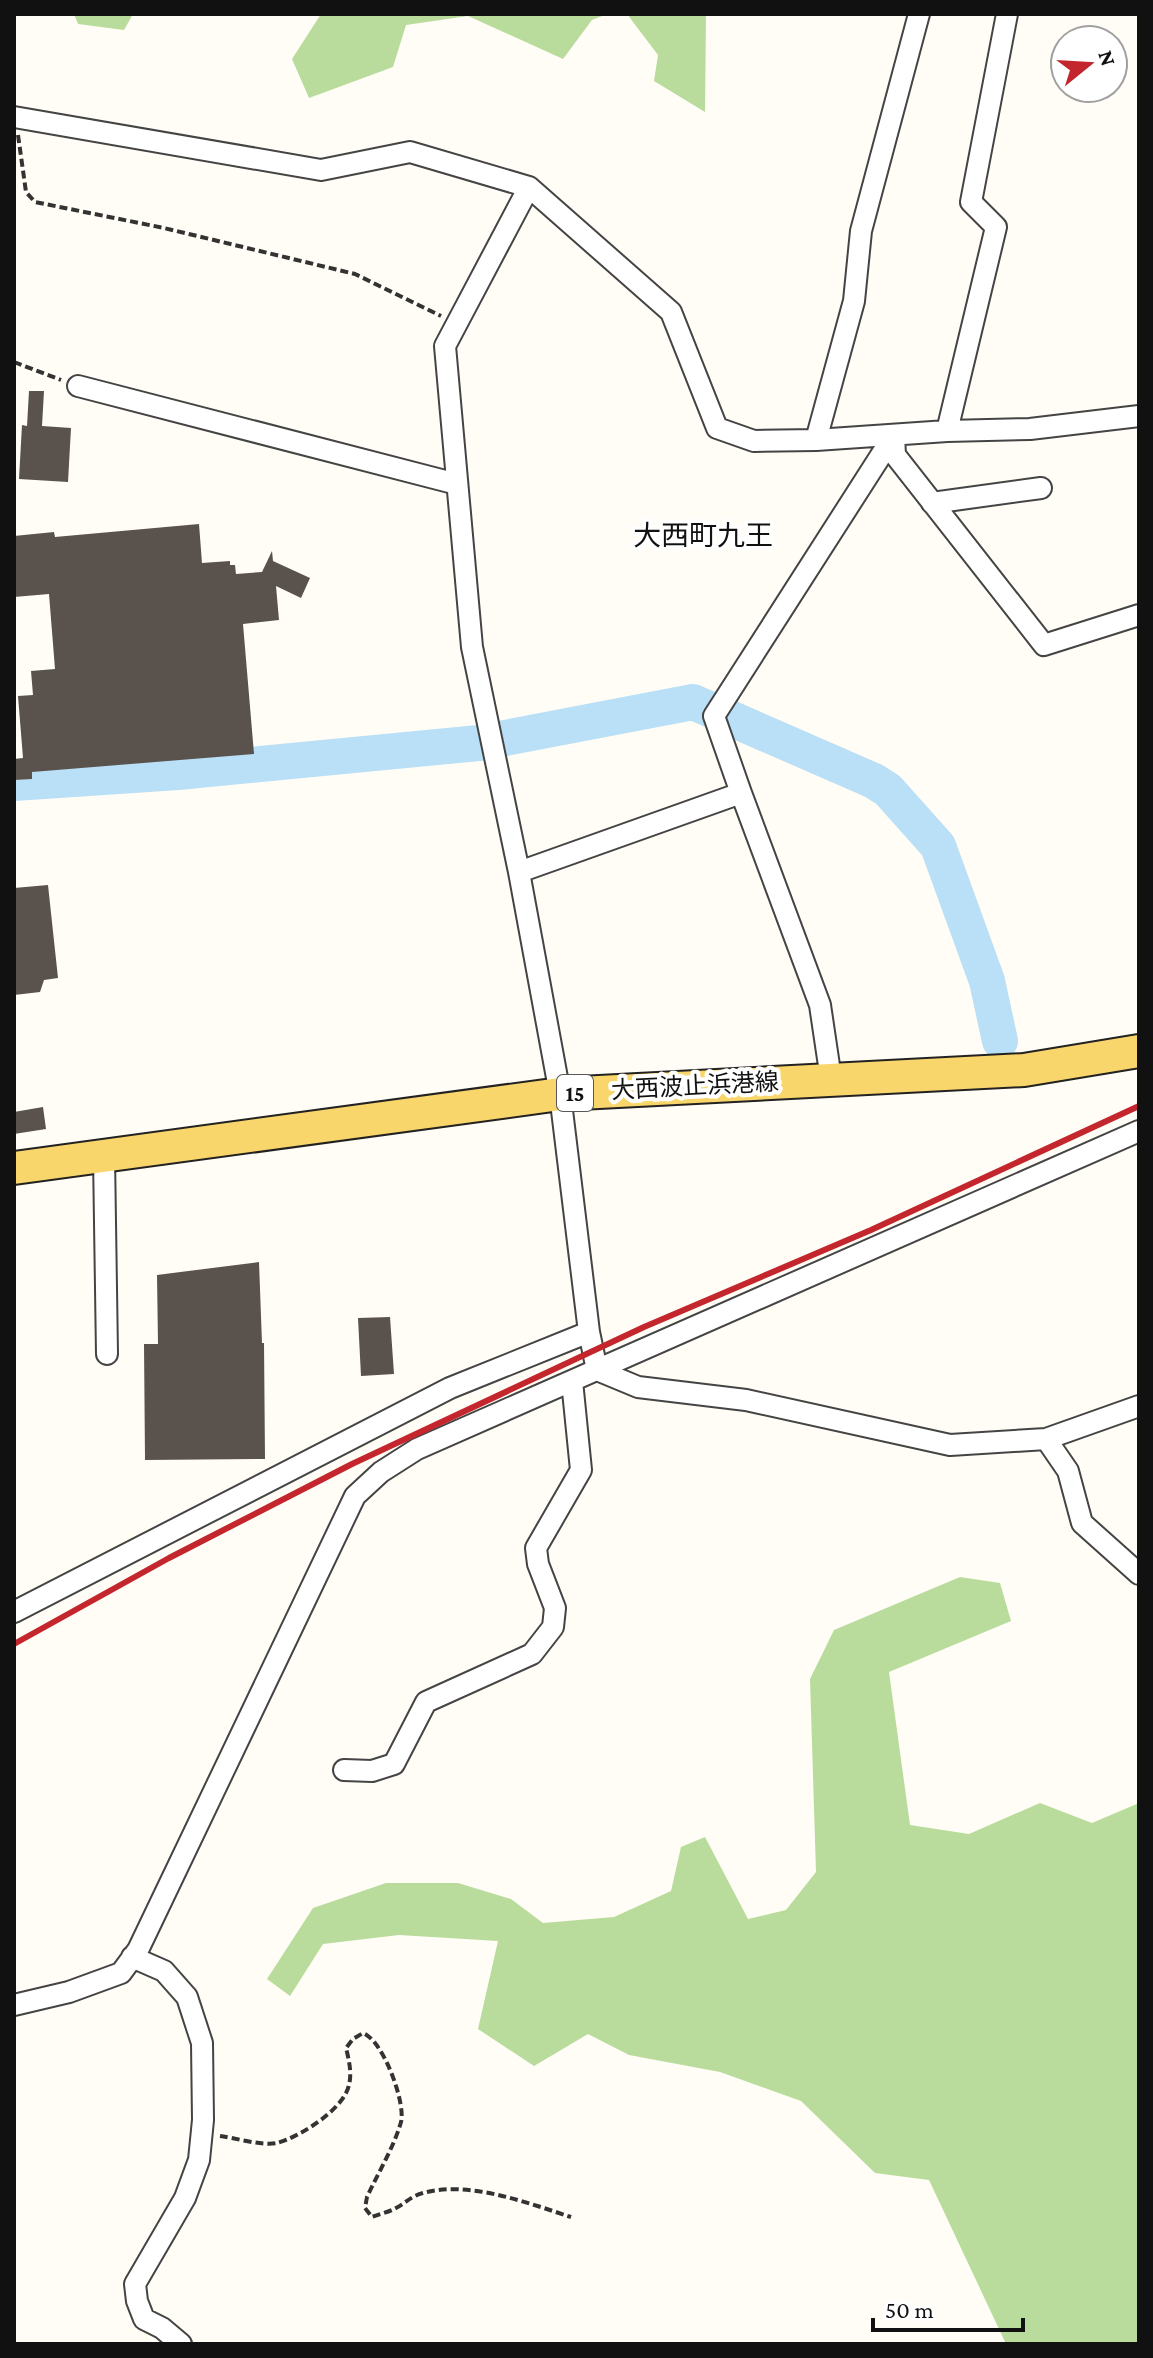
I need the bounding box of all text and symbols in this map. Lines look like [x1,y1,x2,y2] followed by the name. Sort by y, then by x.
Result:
[1049,24,1129,104] north arrow
[1093,47,1122,69] text: N
[633,520,773,551] district label: 大西町九王
[610,1068,780,1103] street label: 大西波止浜港線
[557,1075,593,1111] road number: 15
[873,2282,1023,2332] scale bar
[885,2296,934,2323] text: 50 m

